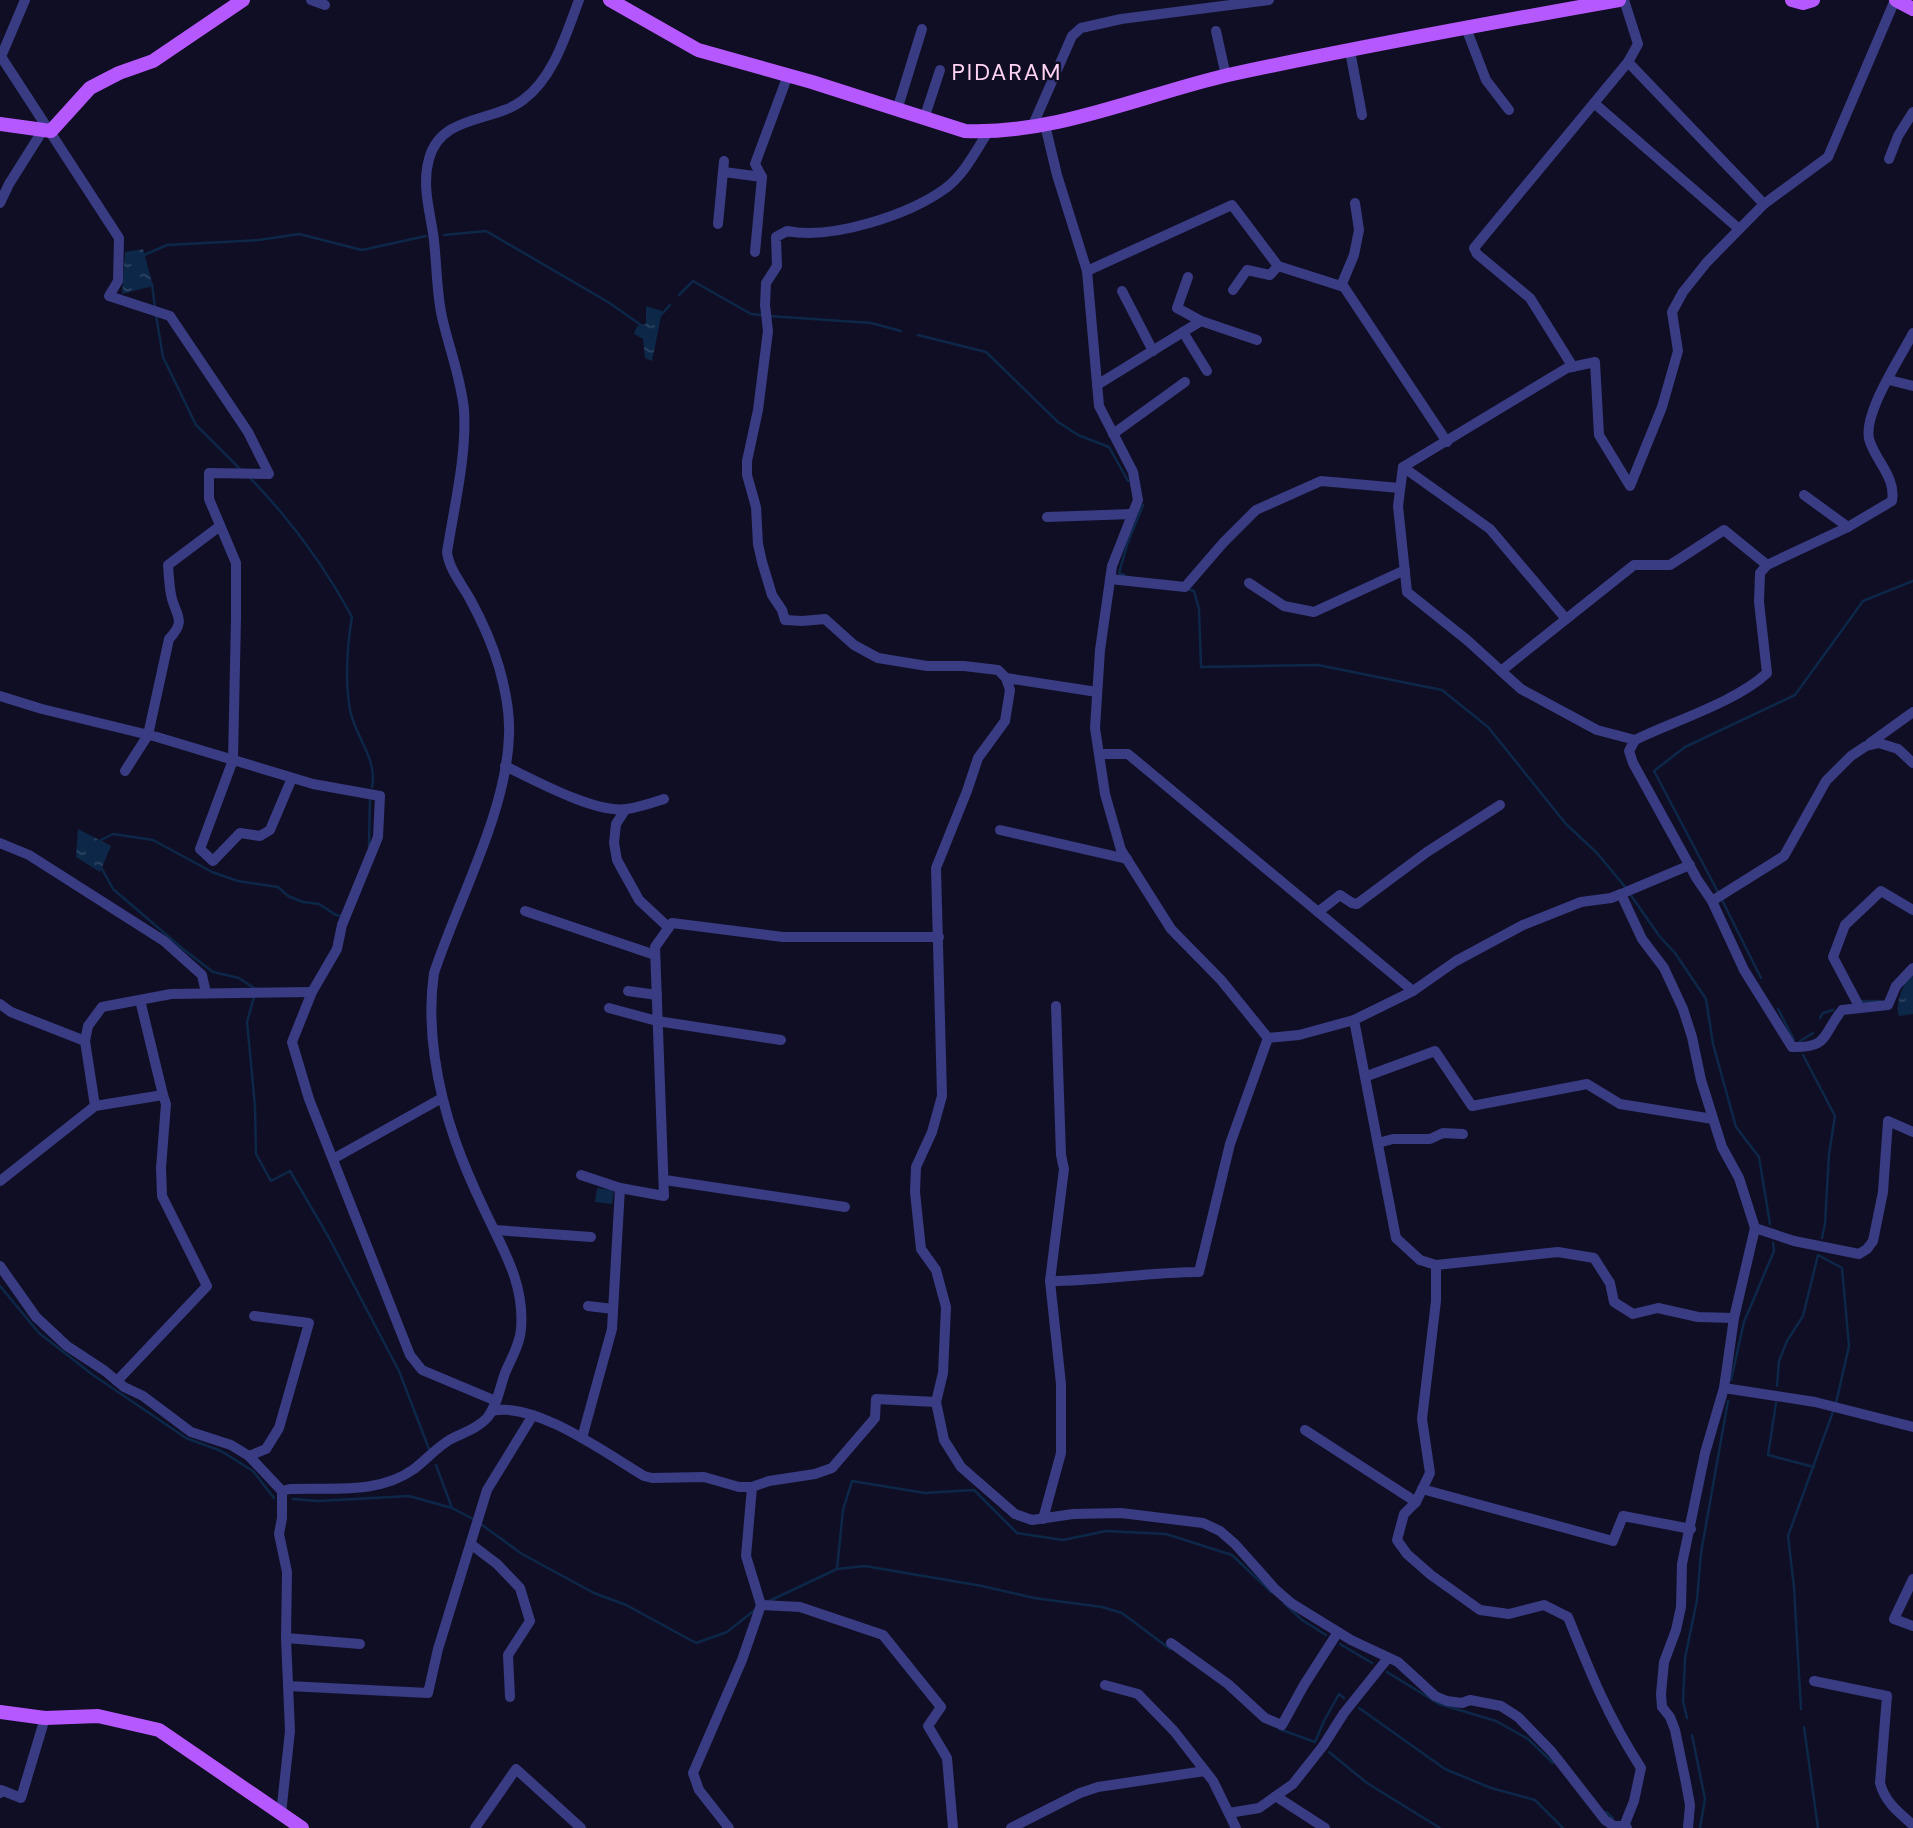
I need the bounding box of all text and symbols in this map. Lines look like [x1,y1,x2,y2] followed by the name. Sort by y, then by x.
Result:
[952,57,1062,87] district label: PIDARAM

